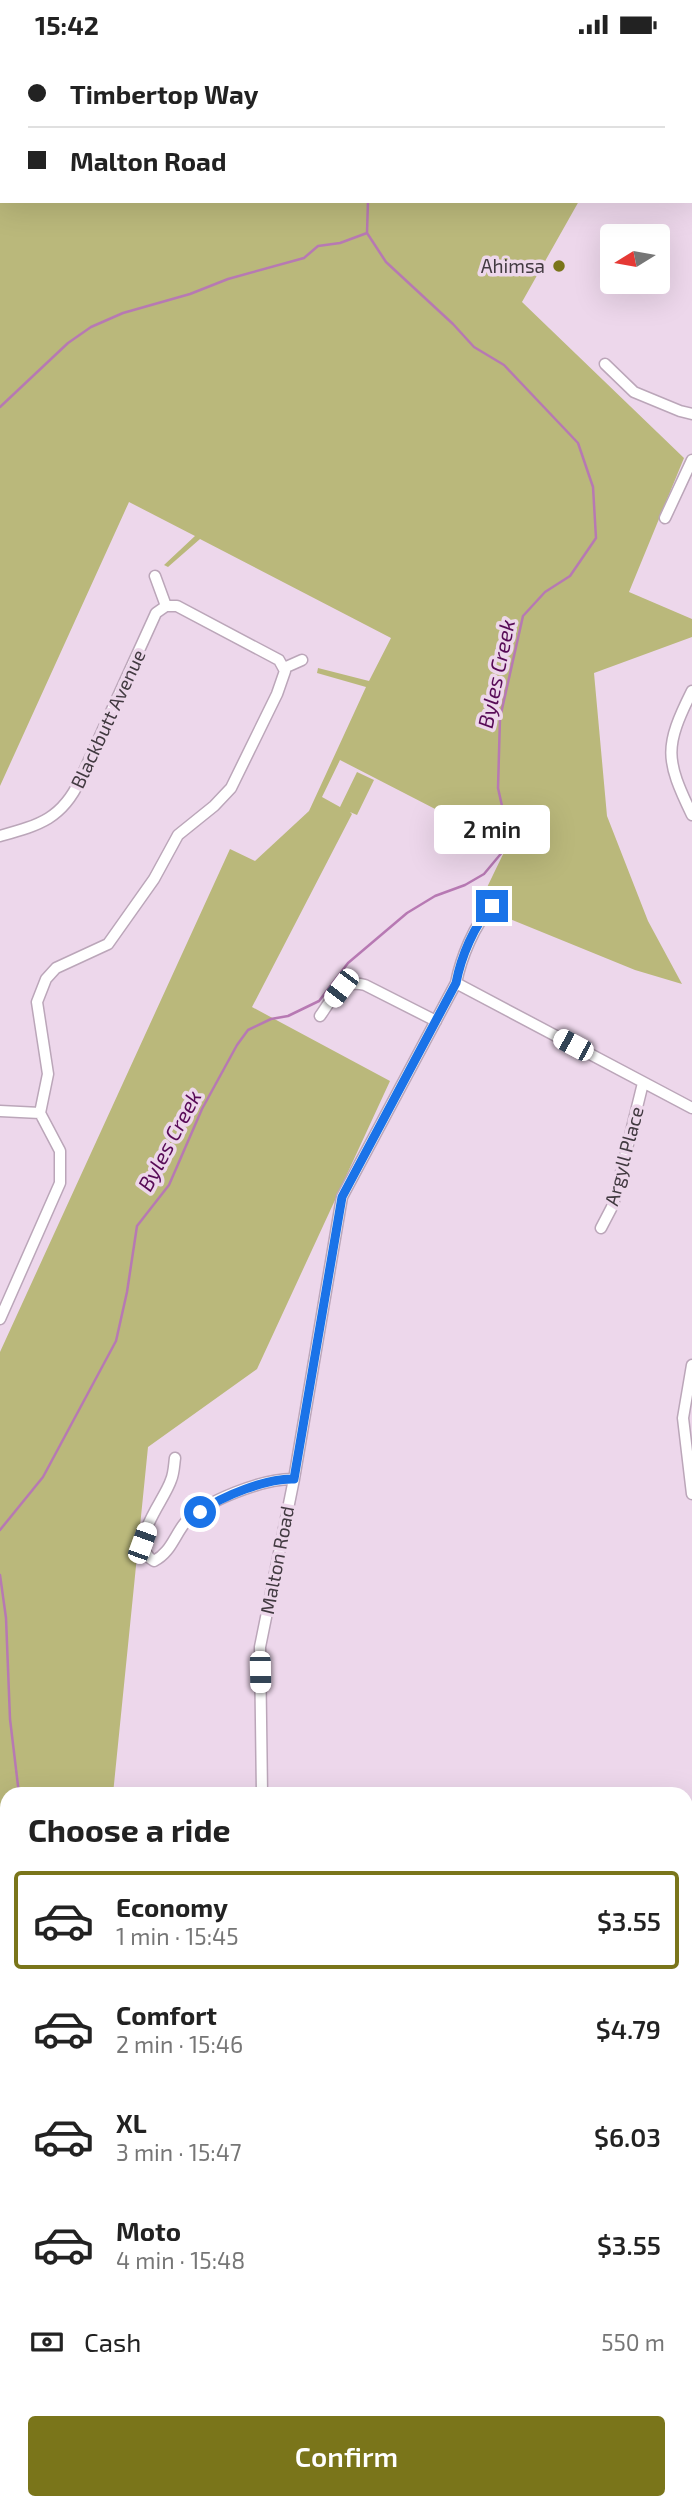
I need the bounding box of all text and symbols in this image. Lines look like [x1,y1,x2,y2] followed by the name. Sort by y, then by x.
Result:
[35,9,99,40] text: 15:42
[70,78,258,109] text: Timbertop Way
[70,145,226,176] text: Malton Road
[600,224,670,294] north arrow
[600,224,670,294] map controls
[481,254,545,277] place label: Ahimsa
[551,258,567,274] marker: Ahimsa
[472,617,520,731] water label: Byles Creek
[65,646,150,792] street label: Blackbutt Avenue
[434,805,550,853] callout: 2 min
[463,815,521,843] text: 2 min
[476,890,508,922] route end
[320,965,363,1011] car
[550,1026,597,1064] car
[132,1086,207,1195] water label: Byles Creek
[599,1104,648,1208] street label: Argyll Place
[184,1496,216,1528] route start
[255,1504,298,1616] street label: Malton Road
[125,1520,160,1566] car
[250,1651,271,1693] car
[28,1810,231,1848] text: Choose a ride
[32,1889,95,1952] icon: car
[116,1891,228,1922] text: Economy
[597,1905,661,1936] text: $3.55
[116,1922,239,1950] text: 1 min · 15:45
[32,1997,95,2060] icon: car
[116,1999,217,2030] text: Comfort
[596,2013,661,2044] text: $4.79
[116,2030,243,2058] text: 2 min · 15:46
[32,2105,95,2168] icon: car
[116,2107,147,2138] text: XL
[594,2121,661,2152] text: $6.03
[116,2138,242,2166] text: 3 min · 15:47
[32,2213,95,2276] icon: car
[116,2215,181,2246] text: Moto
[597,2229,661,2260] text: $3.55
[116,2246,245,2274] text: 4 min · 15:48
[28,2323,66,2361] icon: cash
[84,2326,141,2357] text: Cash
[601,2328,665,2356] text: 550 m
[28,2416,665,2496] button: Confirm

